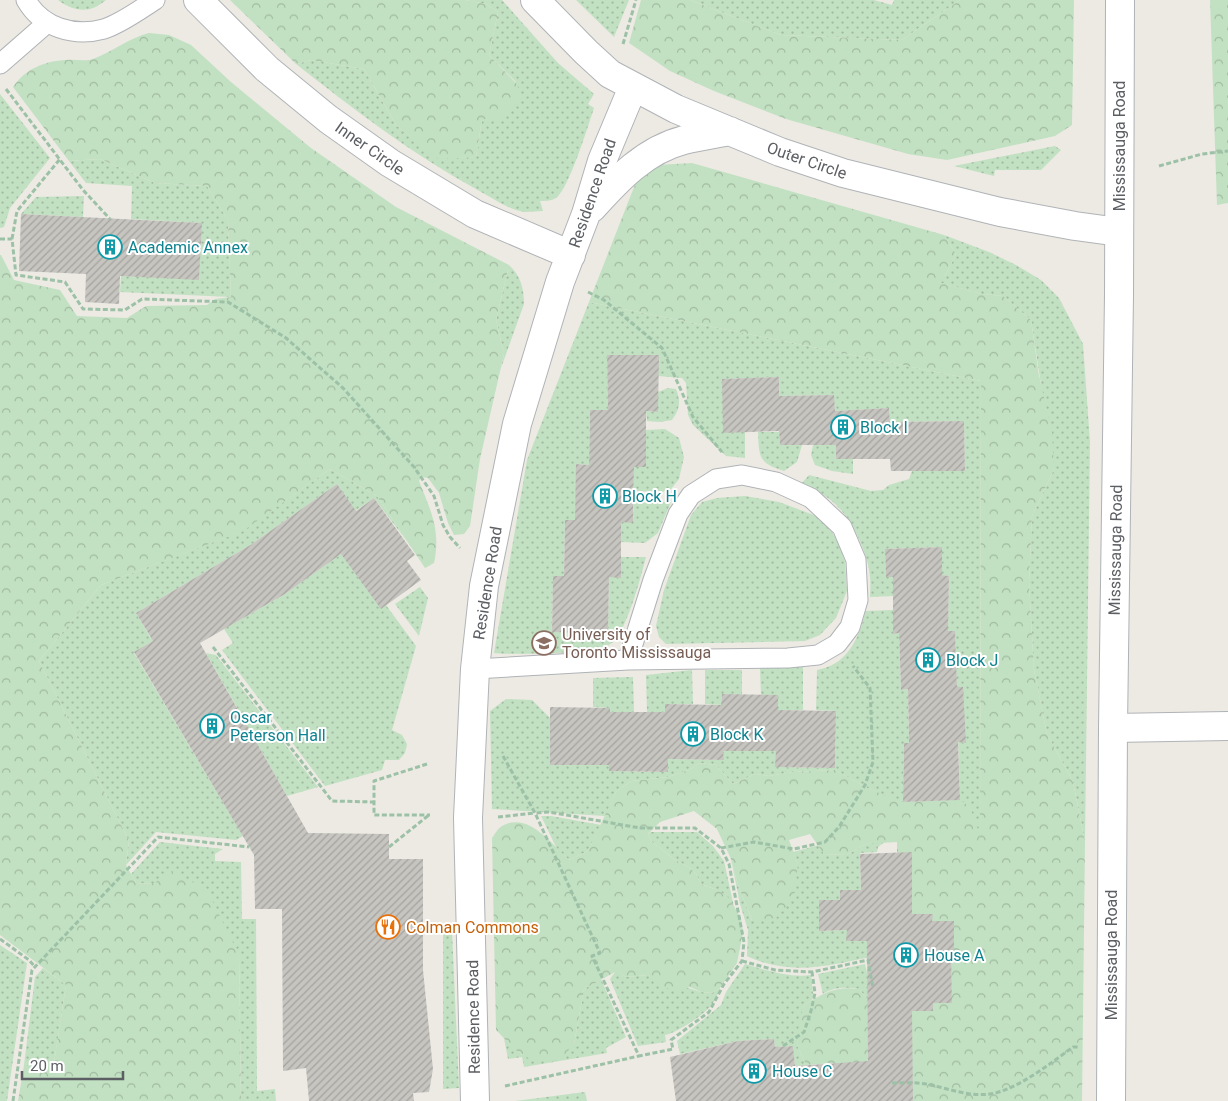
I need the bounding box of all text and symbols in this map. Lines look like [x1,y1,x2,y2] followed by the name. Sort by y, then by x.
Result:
[1110,81,1129,211] street label: Mississauga Road
[331,118,408,179] street label: Inner Circle
[565,136,620,250] street label: Residence Road
[764,138,849,183] street label: Outer Circle
[97,234,123,260] building icon: Academic Annex
[128,238,248,257] place label: Academic Annex
[830,414,856,440] building icon: Block I
[860,418,908,437] place label: Block I
[592,483,618,509] building icon: Block H
[1105,485,1126,616] street label: Mississauga Road
[622,487,677,506] place label: Block H
[469,525,506,641] street label: Residence Road
[562,625,711,662] place label: University of Toronto Mississauga
[531,630,557,656] school or university icon: University of Toronto Mississauga
[915,647,941,673] building icon: Block J
[946,651,998,670] place label: Block J
[230,708,326,745] place label: Oscar Peterson Hall
[199,713,225,739] building icon: Oscar Peterson Hall
[680,721,706,747] building icon: Block K
[710,725,764,744] place label: Block K
[1102,890,1121,1020] street label: Mississauga Road
[375,914,401,940] restaurant icon: Colman Commons
[406,918,539,937] place label: Colman Commons
[893,942,919,968] building icon: House A
[924,946,985,965] place label: House A
[463,960,484,1074] street label: Residence Road
[22,1048,124,1080] scale bar
[30,1057,64,1075] text: 20 m
[741,1058,767,1084] building icon: House C
[772,1062,832,1081] place label: House C

